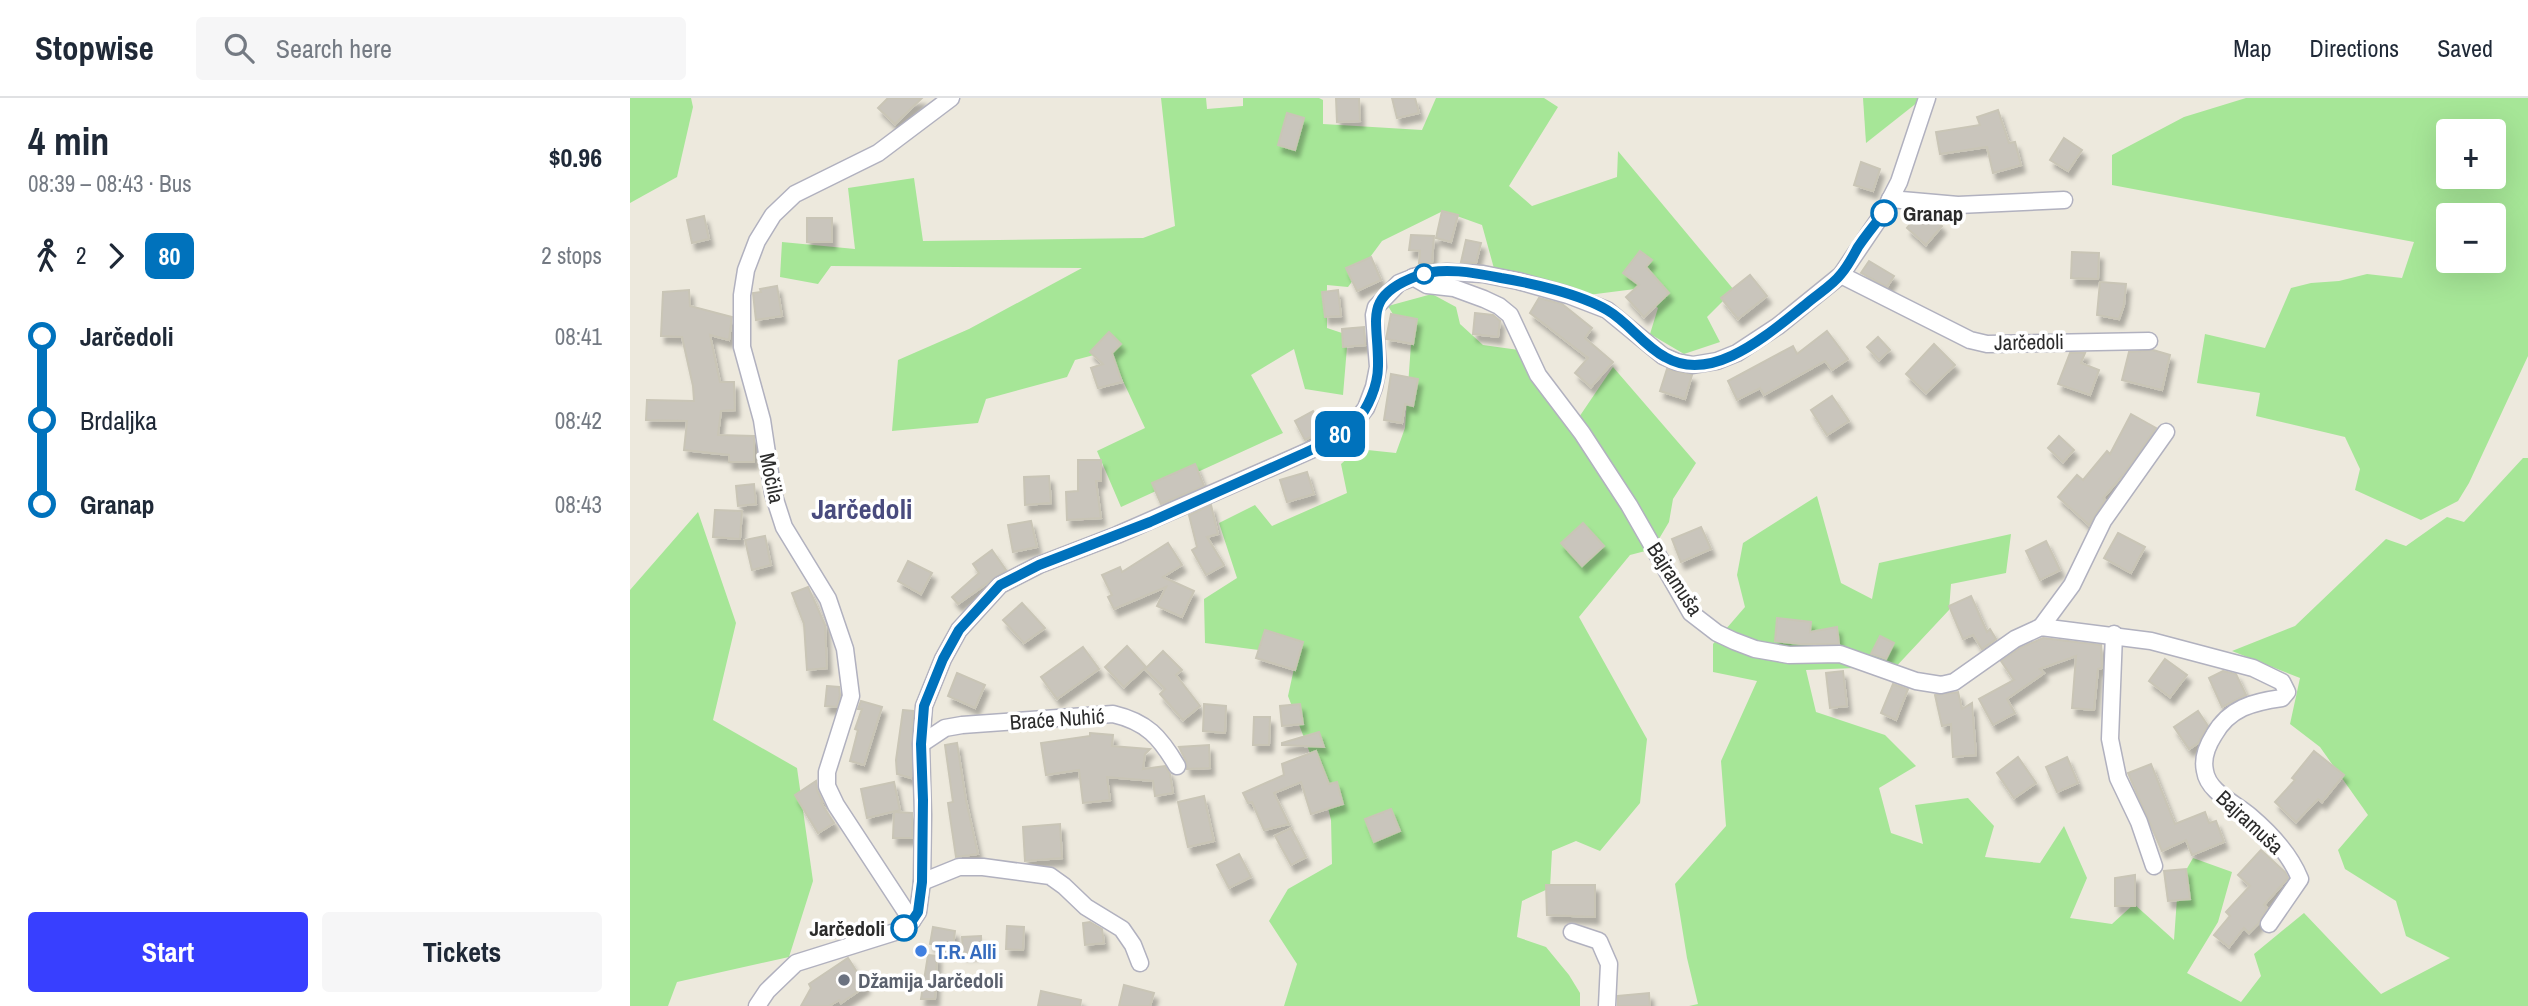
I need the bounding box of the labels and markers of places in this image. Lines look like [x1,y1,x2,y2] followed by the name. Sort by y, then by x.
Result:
[1903,199,1963,228] place label: Granap
[1871,200,1897,226] marker: Granap
[1414,264,1434,284] unlabelled marker
[809,914,885,943] place label: Jarčedoli
[891,915,917,941] marker: Jarčedoli
[935,937,997,966] place label: T.R. Alli
[913,943,929,959] marker: T.R. Alli
[858,966,1004,995] place label: Džamija Jarčedoli
[836,972,852,988] marker: Džamija Jarčedoli

